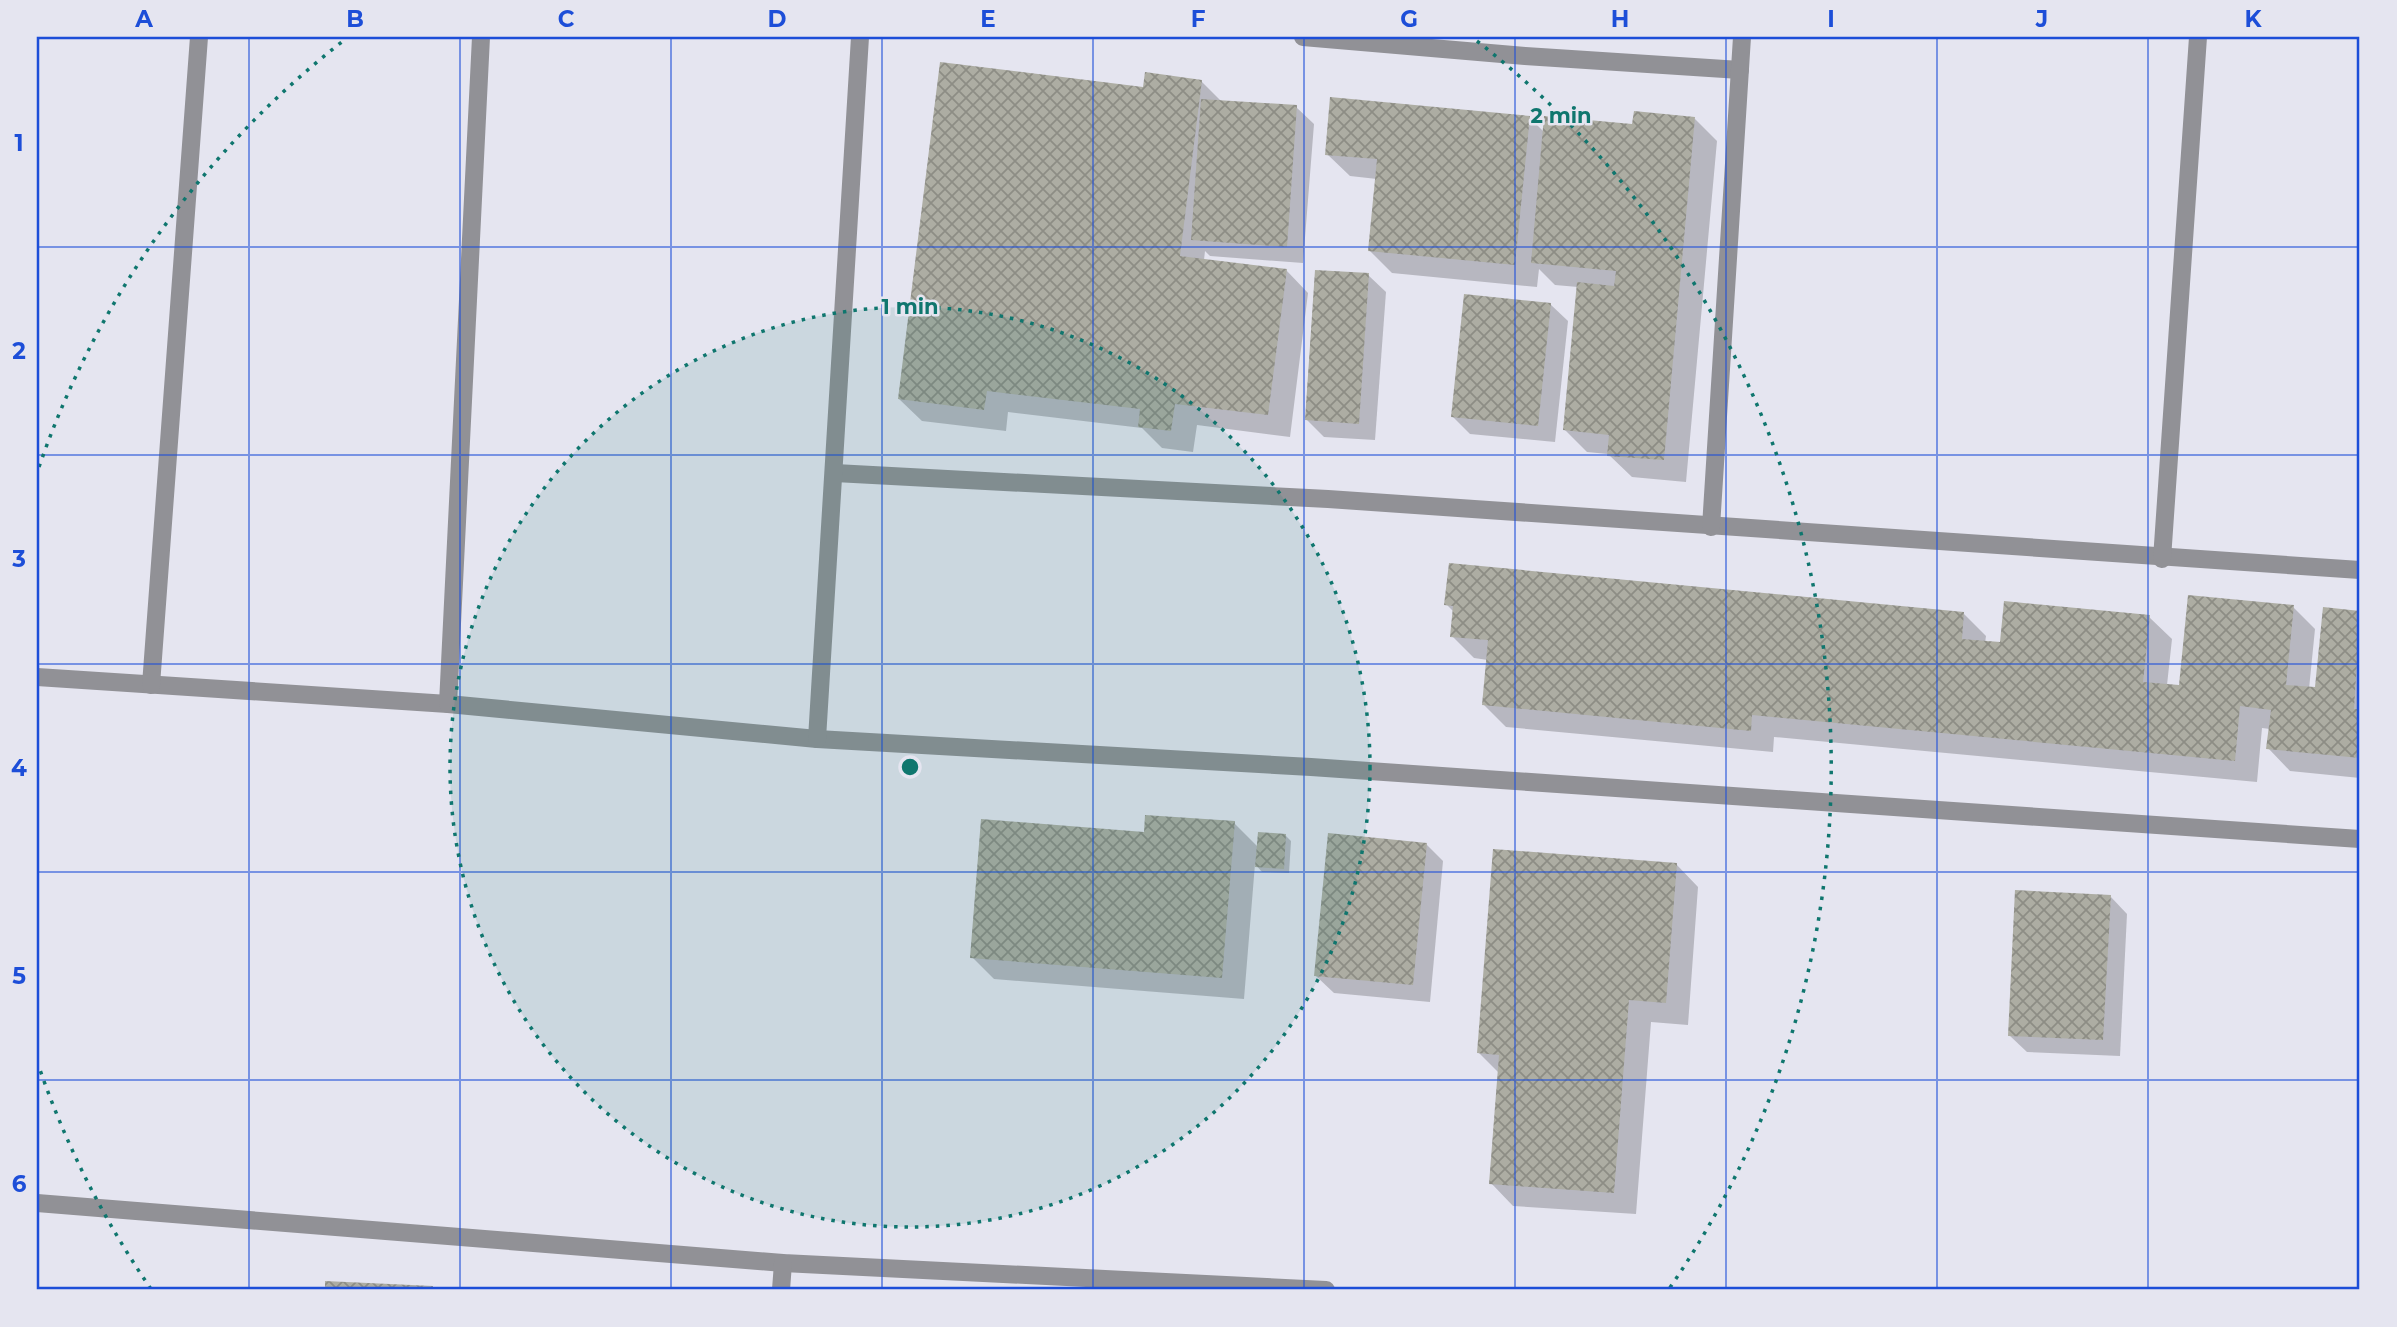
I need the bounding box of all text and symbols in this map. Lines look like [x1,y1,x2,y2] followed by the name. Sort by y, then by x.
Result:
[134,5,153,33] text: A
[346,5,364,33] text: B
[558,5,575,33] text: C
[768,5,787,33] text: D
[980,5,996,33] text: E
[1191,5,1206,33] text: F
[1400,5,1418,33] text: G
[1611,5,1629,33] text: H
[1827,5,1835,33] text: I
[2035,5,2048,33] text: J
[2244,5,2262,33] text: K
[1530,103,1592,128] text: 2 min
[14,129,24,157] text: 1
[881,294,939,319] text: 1 min
[12,337,26,365] text: 2
[11,545,26,573] text: 3
[11,754,27,782] text: 4
[898,755,922,779] centre of rings
[12,962,26,990] text: 5
[12,1170,27,1198] text: 6

